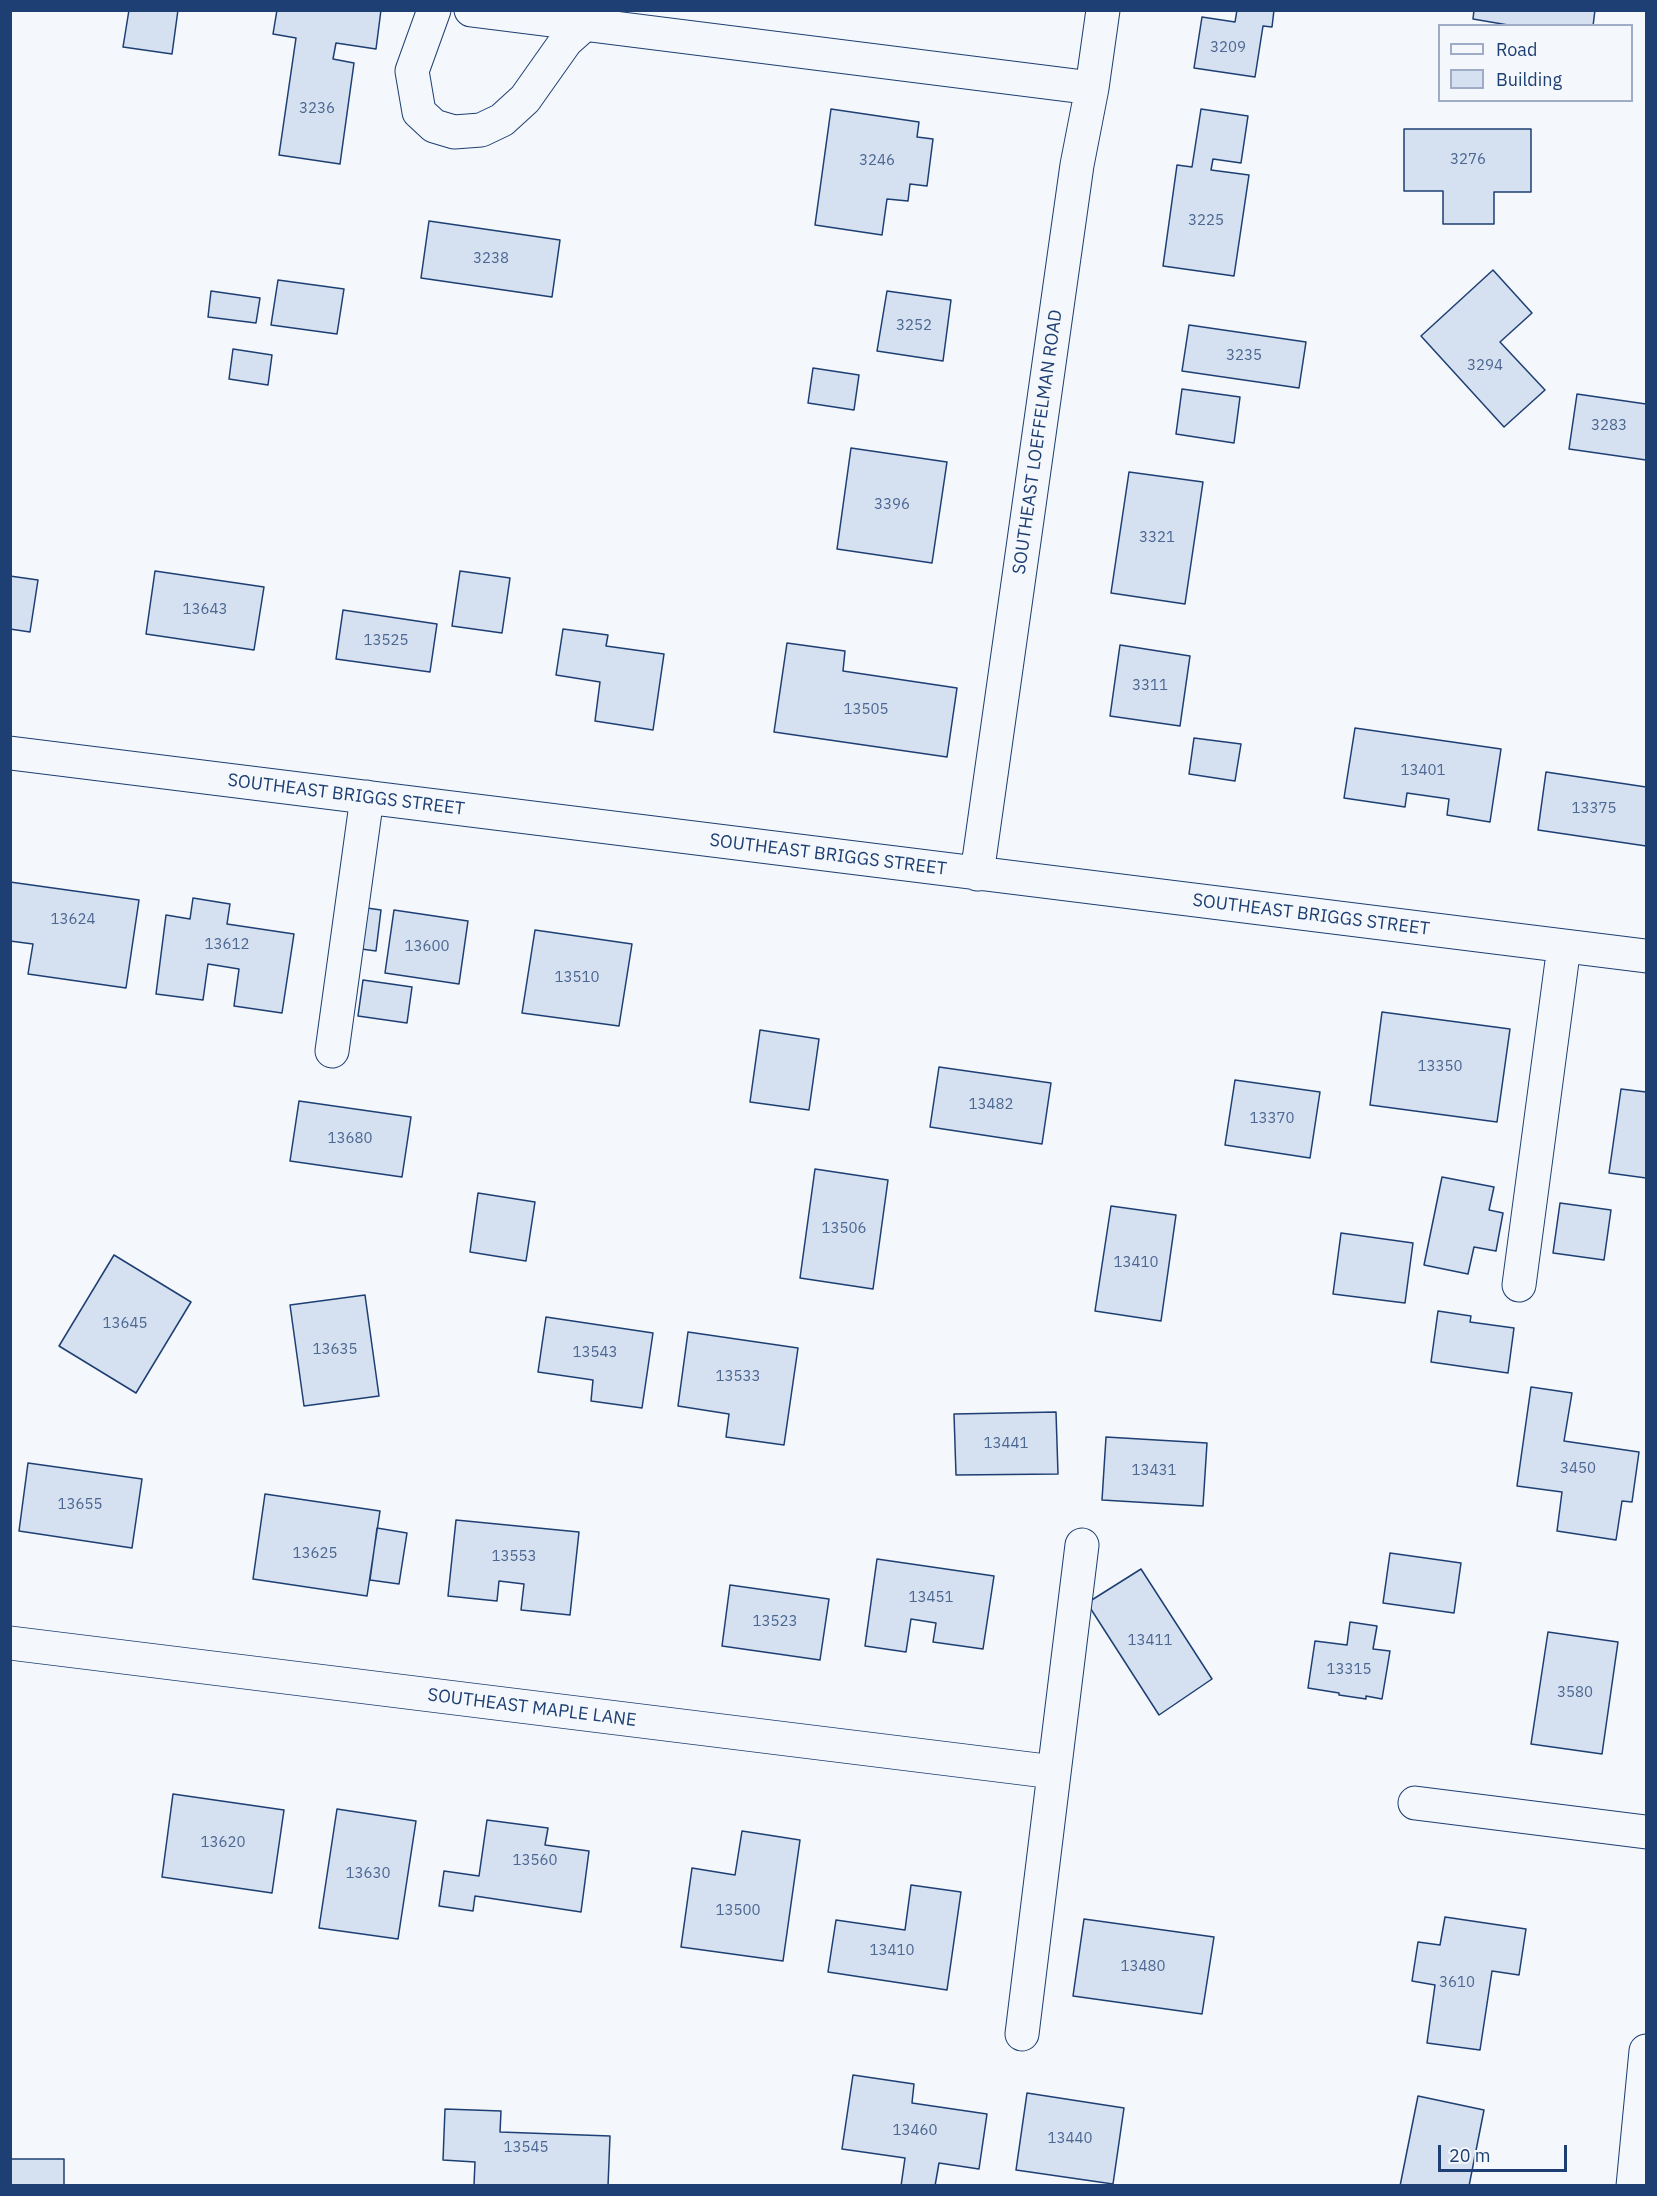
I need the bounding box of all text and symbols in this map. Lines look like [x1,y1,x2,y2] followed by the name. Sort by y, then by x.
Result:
[1438,24,1633,102] legend
[1496,38,1537,61] text: Road
[1210,39,1246,57] house number: 3209
[1496,68,1562,91] text: Building
[299,100,335,118] house number: 3236
[1450,151,1486,169] house number: 3276
[859,152,895,170] house number: 3246
[1188,212,1224,230] house number: 3225
[473,250,509,268] house number: 3238
[1009,308,1067,576] street label: SOUTHEAST LOEFFELMAN ROAD
[896,317,932,335] house number: 3252
[1226,347,1262,365] house number: 3235
[1467,357,1503,375] house number: 3294
[1591,417,1627,435] house number: 3283
[874,496,910,514] house number: 3396
[1139,529,1175,547] house number: 3321
[183,601,227,619] house number: 13643
[364,632,408,650] house number: 13525
[1132,677,1168,695] house number: 3311
[844,701,888,719] house number: 13505
[1401,762,1445,780] house number: 13401
[226,770,466,820] street label: SOUTHEAST BRIGGS STREET
[1572,800,1616,818] house number: 13375
[708,830,948,880] street label: SOUTHEAST BRIGGS STREET
[1191,890,1431,940] street label: SOUTHEAST BRIGGS STREET
[51,911,95,929] house number: 13624
[205,936,249,954] house number: 13612
[405,938,449,956] house number: 13600
[555,969,599,987] house number: 13510
[1418,1058,1462,1076] house number: 13350
[969,1096,1013,1114] house number: 13482
[1250,1110,1294,1128] house number: 13370
[328,1130,372,1148] house number: 13680
[822,1220,866,1238] house number: 13506
[1114,1254,1158,1272] house number: 13410
[103,1315,147,1333] house number: 13645
[313,1341,357,1359] house number: 13635
[573,1344,617,1362] house number: 13543
[716,1368,760,1386] house number: 13533
[984,1435,1028,1453] house number: 13441
[1560,1460,1596,1478] house number: 3450
[1132,1462,1176,1480] house number: 13431
[58,1496,102,1514] house number: 13655
[293,1545,337,1563] house number: 13625
[492,1548,536,1566] house number: 13553
[909,1589,953,1607] house number: 13451
[753,1613,797,1631] house number: 13523
[1128,1632,1172,1650] house number: 13411
[1327,1661,1371,1679] house number: 13315
[426,1684,638,1732] street label: SOUTHEAST MAPLE LANE
[1557,1684,1593,1702] house number: 3580
[201,1834,245,1852] house number: 13620
[513,1852,557,1870] house number: 13560
[346,1865,390,1883] house number: 13630
[716,1902,760,1920] house number: 13500
[870,1942,914,1960] house number: 13410
[1121,1958,1165,1976] house number: 13480
[1439,1974,1475,1992] house number: 3610
[893,2122,937,2140] house number: 13460
[1048,2130,1092,2148] house number: 13440
[1441,2133,1570,2171] scale bar
[504,2139,548,2157] house number: 13545
[1449,2144,1491,2167] text: 20 m

